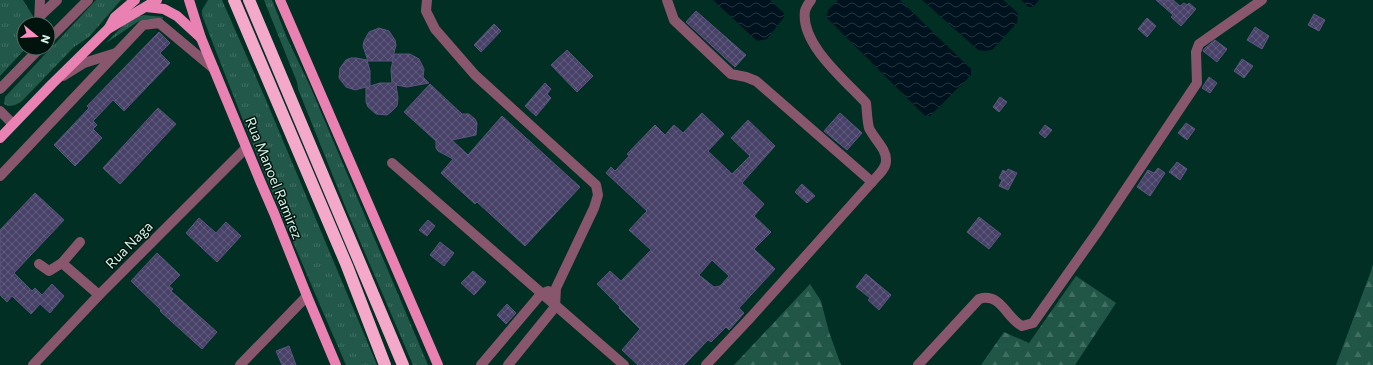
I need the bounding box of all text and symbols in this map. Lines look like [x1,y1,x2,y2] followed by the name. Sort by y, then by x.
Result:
[16,16,56,56] north arrow
[39,33,53,45] text: N
[242,114,307,241] street label: Rua Manoel Ramirez
[101,217,156,272] street label: Rua Naga

